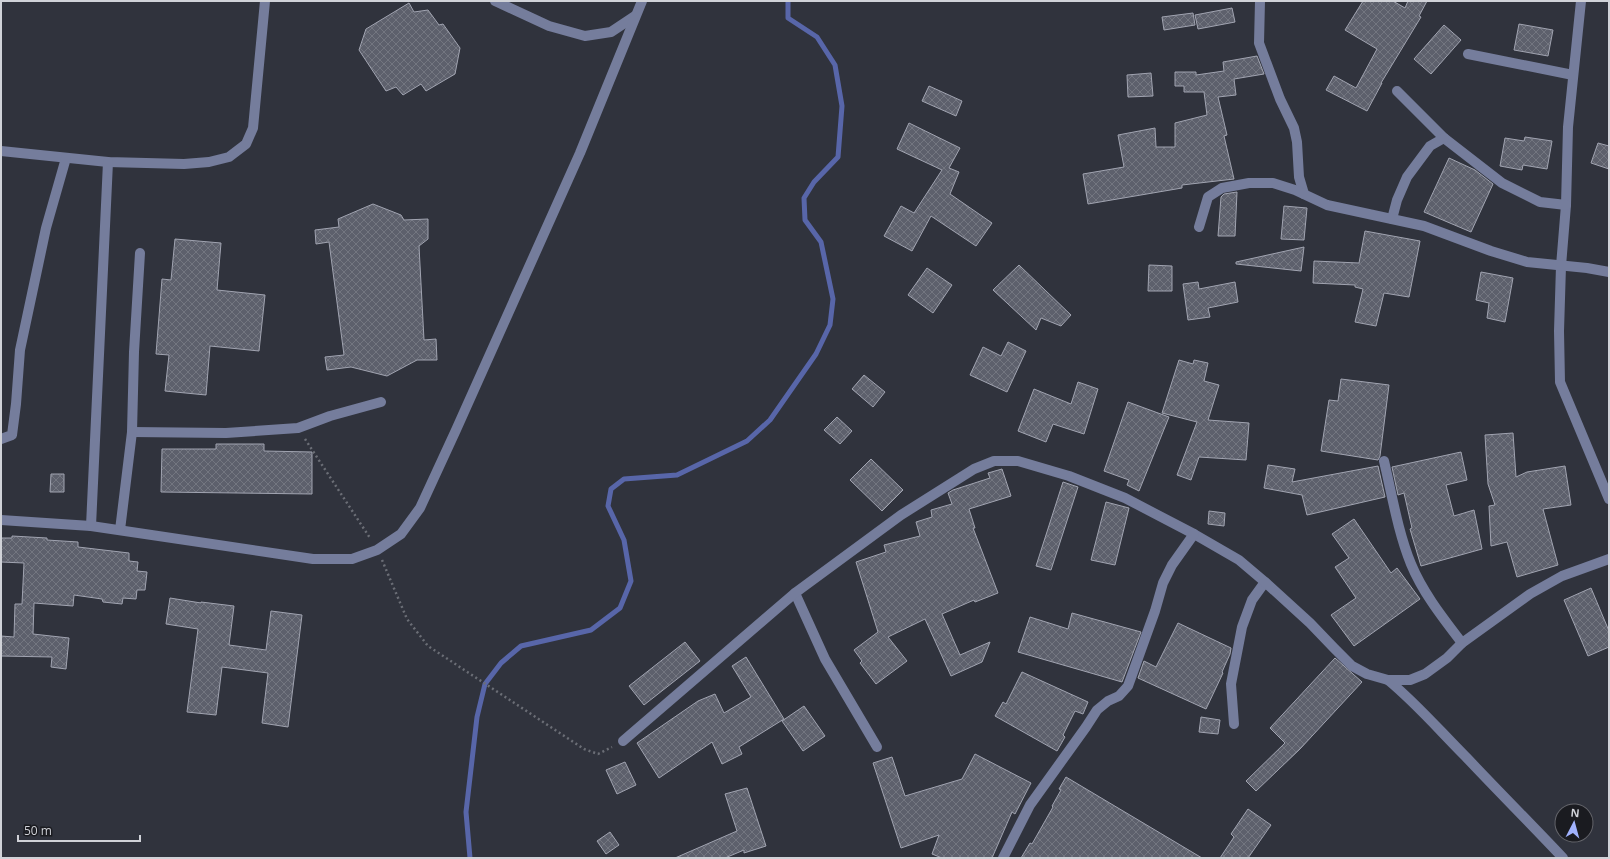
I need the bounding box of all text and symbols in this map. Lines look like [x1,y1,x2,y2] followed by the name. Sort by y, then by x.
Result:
[1554,803,1594,843] north arrow
[1570,805,1580,820] text: N
[18,817,140,843] scale bar
[24,822,52,839] text: 50 m

